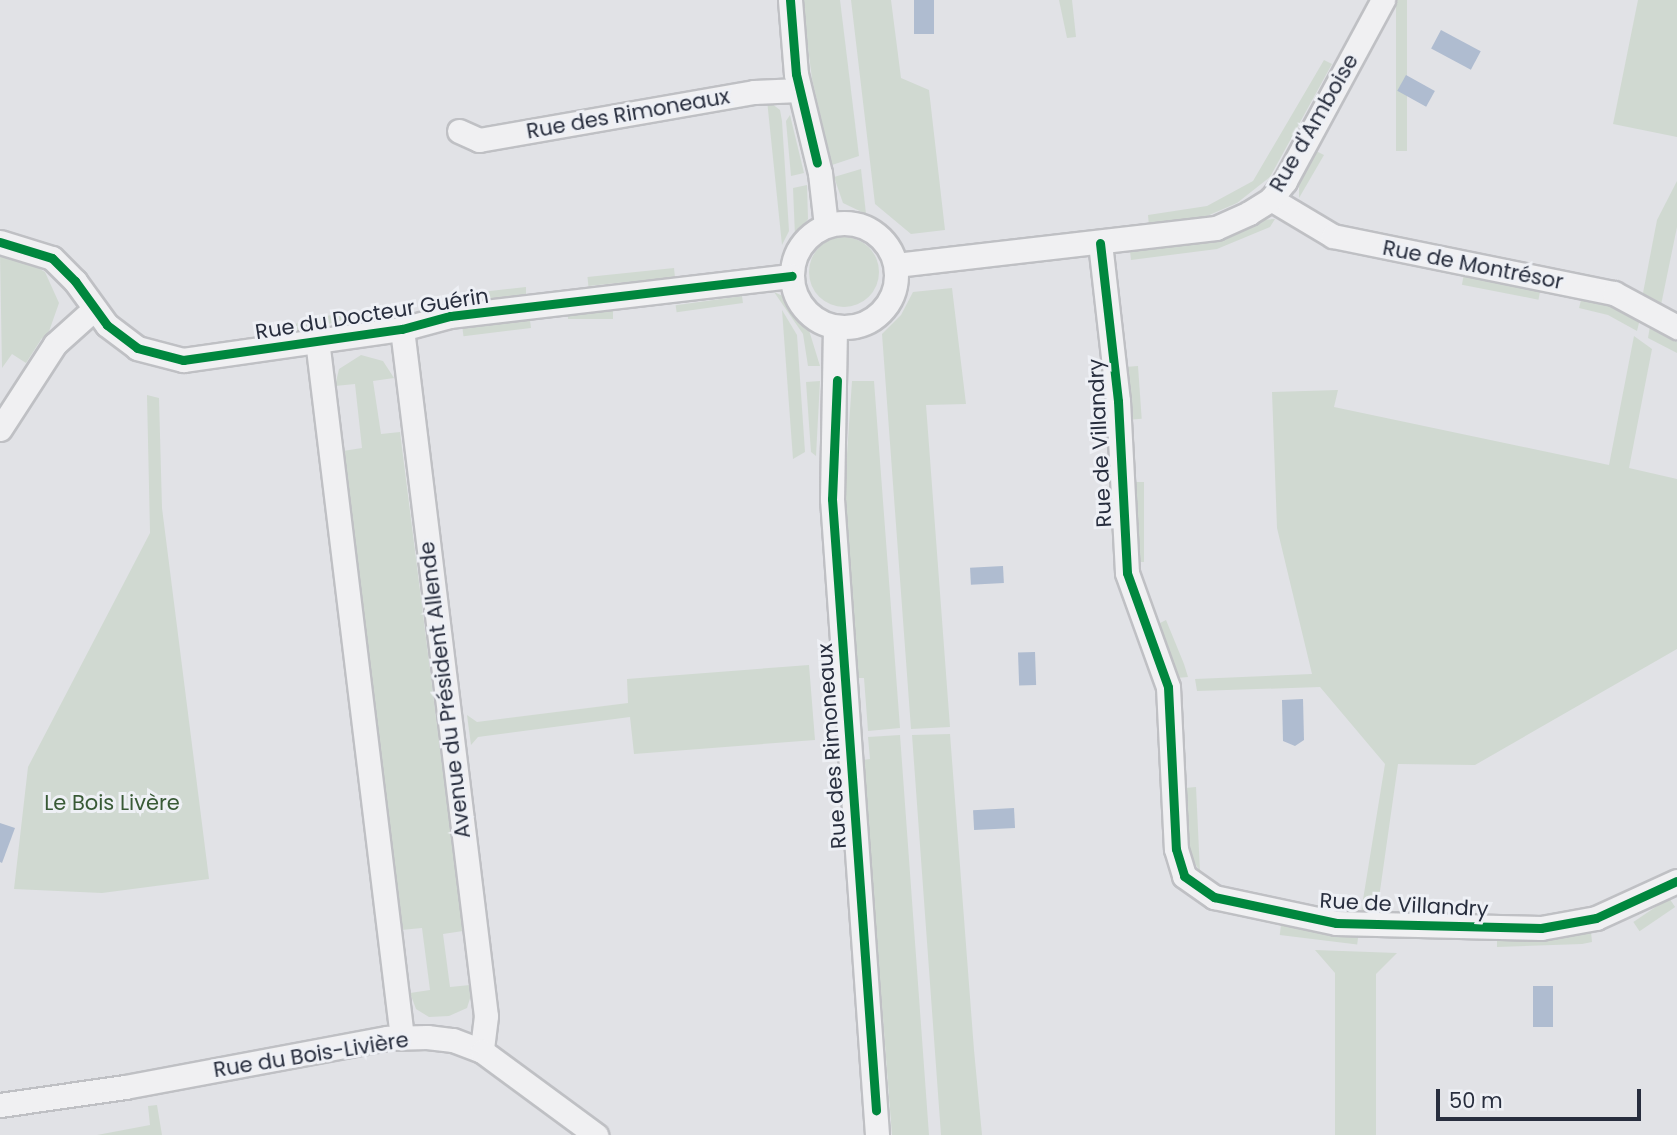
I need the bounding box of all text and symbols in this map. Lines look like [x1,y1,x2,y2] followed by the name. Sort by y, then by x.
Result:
[1264,50,1364,196] street label: Rue d'Amboise
[524,84,732,144] street label: Rue des Rimoneaux
[1381,235,1565,295] street label: Rue de Montrésor
[254,283,490,345] street label: Rue du Docteur Guérin
[1083,358,1117,528] street label: Rue de Villandry
[414,540,476,840] street label: Avenue du Président Allende
[812,642,852,850] street label: Rue des Rimoneaux
[44,790,180,816] park label: Le Bois Livère
[1319,888,1489,922] street label: Rue de Villandry
[212,1027,410,1083] street label: Rue du Bois-Livière
[1439,1076,1644,1120] scale bar
[1449,1086,1503,1115] text: 50 m

